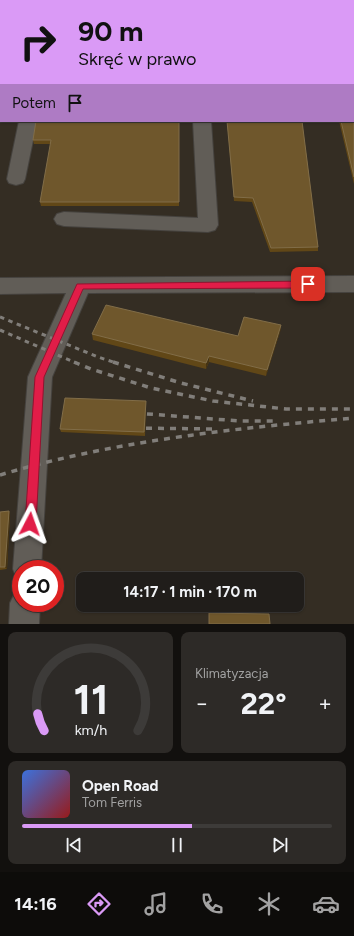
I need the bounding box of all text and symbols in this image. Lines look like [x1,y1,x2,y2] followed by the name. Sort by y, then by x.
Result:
[78,14,143,48] text: 90 m
[12,16,64,68] icon: right
[78,48,197,70] text: Skręć w prawo
[64,92,86,114] icon: arrive
[12,94,56,112] text: Potem
[291,267,325,301] pin
[297,273,319,295] icon: arrive
[9,503,51,545] position arrow
[12,560,64,612] speed limit sign: 20
[123,583,257,601] text: 14:17 · 1 min · 170 m
[195,666,268,681] text: Klimatyzacja
[73,673,108,723] text: 11
[240,685,287,722] text: 22°
[195,690,209,717] text: −
[318,690,332,717] text: +
[74,720,107,738] text: km/h
[82,777,159,795] text: Open Road
[82,795,142,810] text: Tom Ferris
[63,834,85,856] icon: previous
[166,834,188,856] icon: pause
[269,834,291,856] icon: next
[85,890,113,918] icon: directions
[142,890,170,918] icon: music
[198,890,226,918] icon: phone
[255,890,283,918] icon: climate
[312,890,340,918] icon: car
[14,893,57,915] text: 14:16

